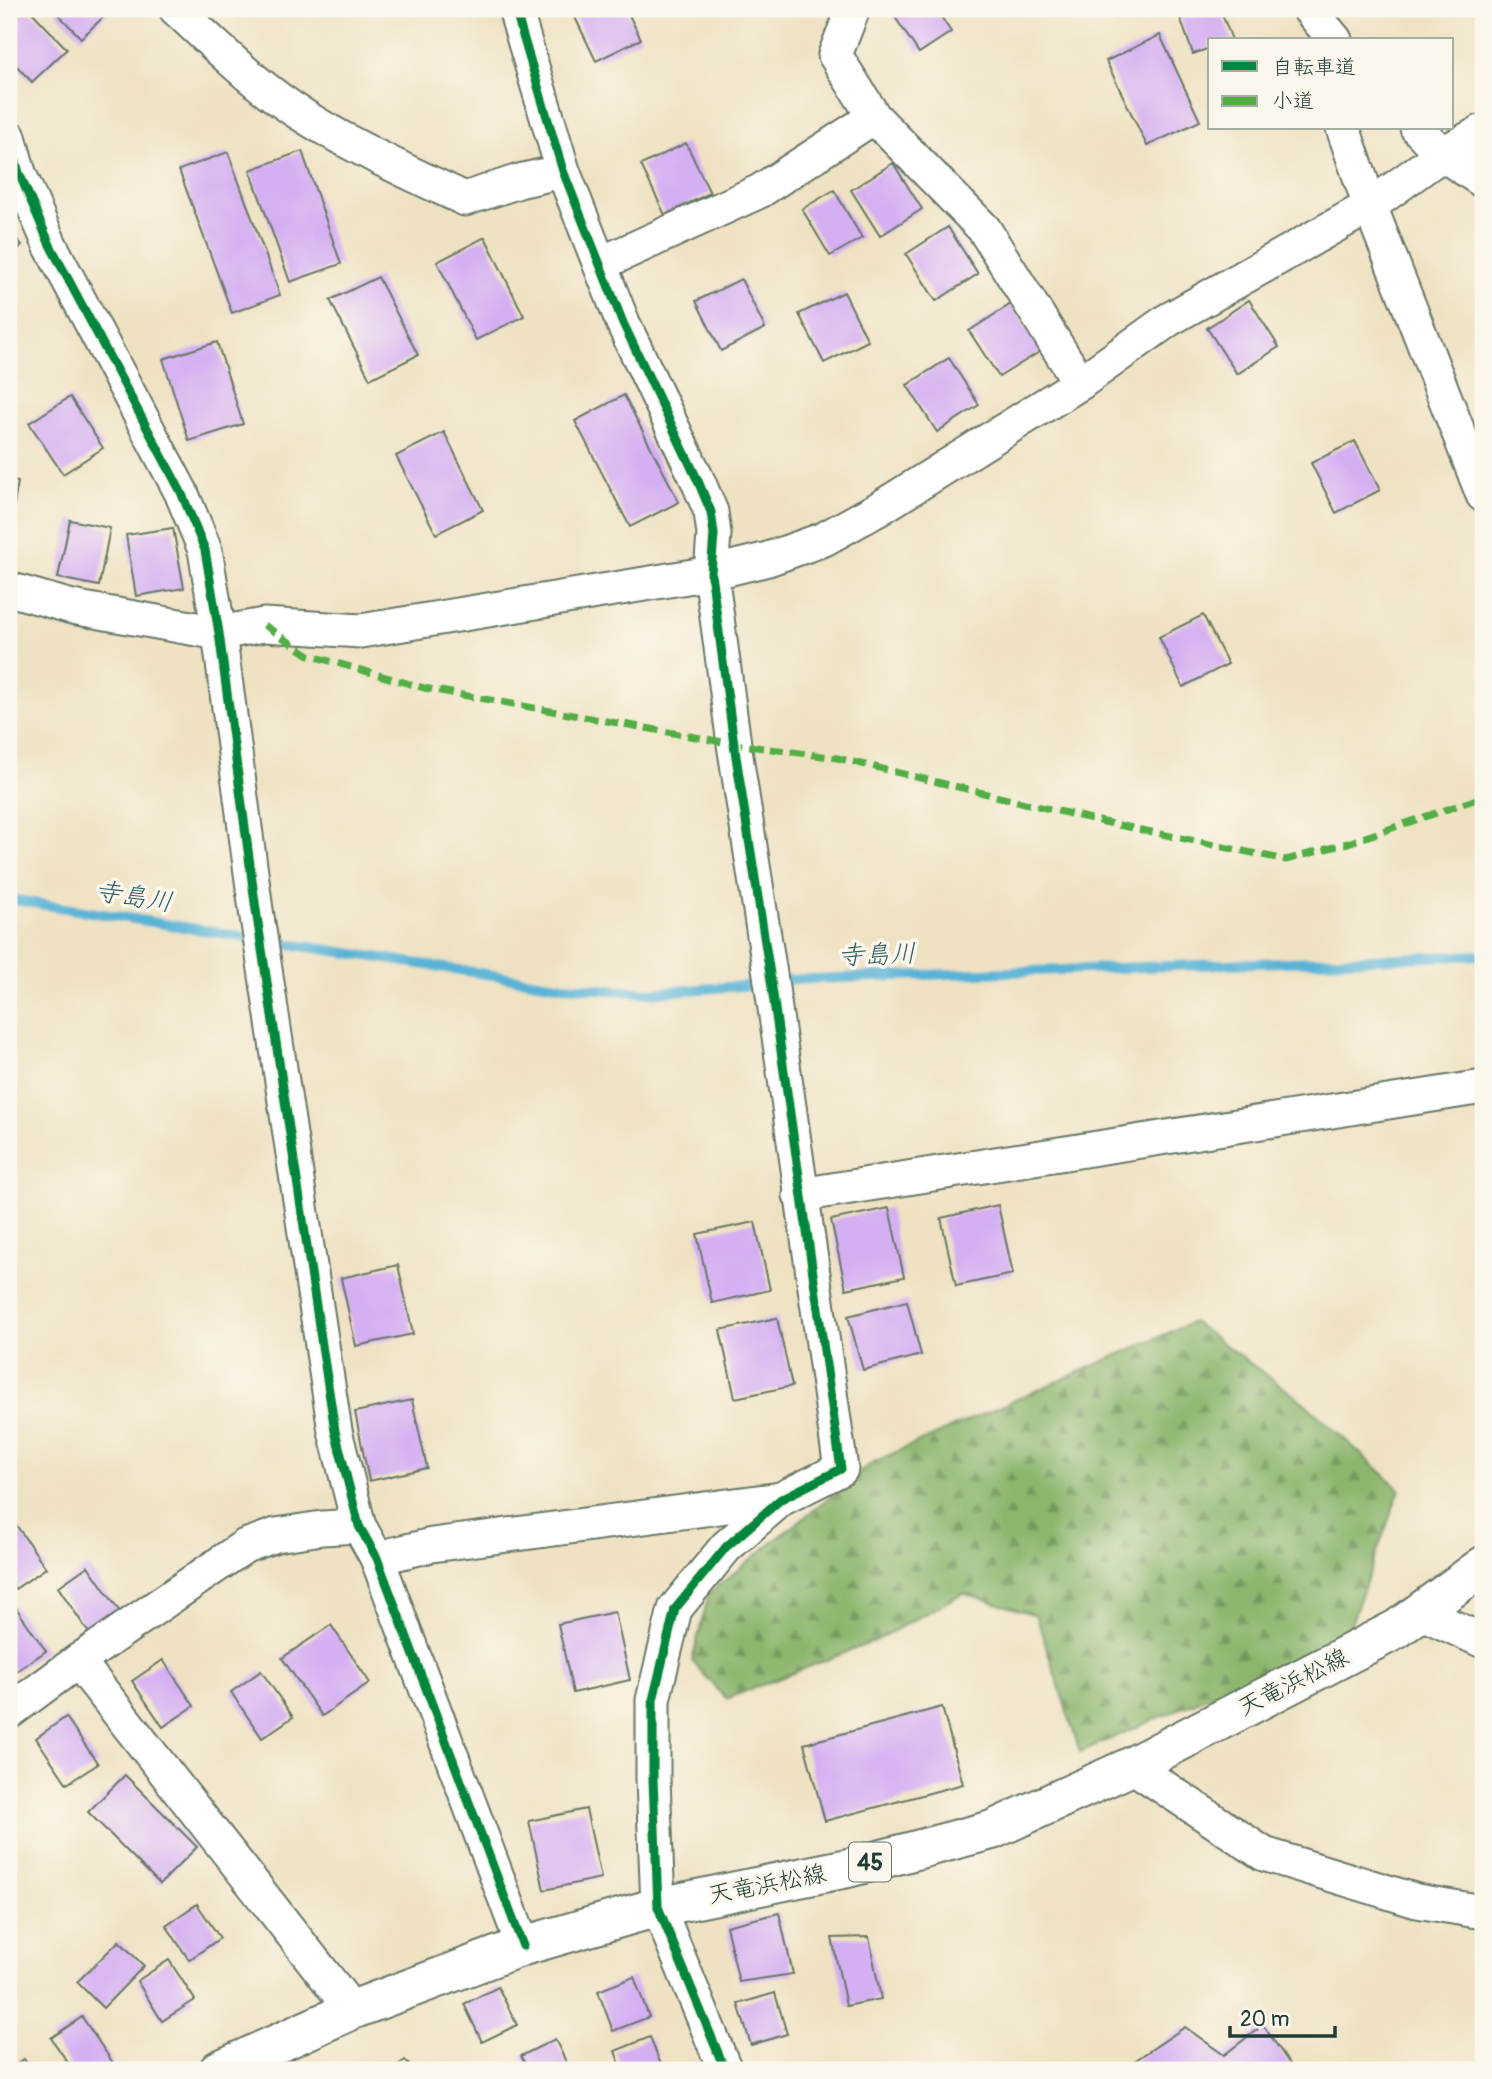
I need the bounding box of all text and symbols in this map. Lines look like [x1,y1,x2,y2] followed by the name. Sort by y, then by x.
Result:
[1208,38,1454,130] legend
[1272,54,1356,81] text: 自転車道
[1272,88,1314,115] text: 小道
[93,875,175,919] water label: 寺島川
[837,938,917,972] water label: 寺島川
[1233,1642,1353,1723] street label: 天竜浜松線
[849,1842,891,1882] road number: 45
[705,1859,829,1910] street label: 天竜浜松線
[1230,1995,1334,2039] scale bar
[1240,2006,1289,2033] text: 20 m

